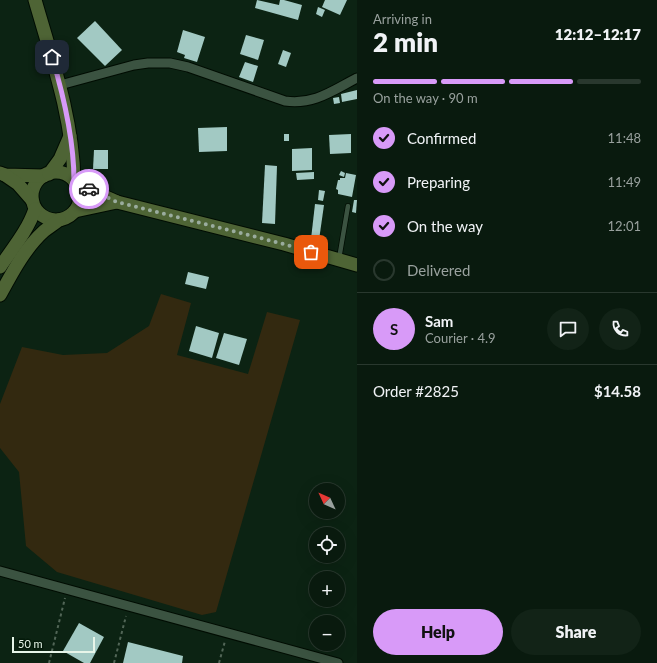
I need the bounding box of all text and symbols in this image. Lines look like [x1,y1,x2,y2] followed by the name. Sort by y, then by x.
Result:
[373,11,432,27] text: Arriving in
[555,25,641,43] text: 12:12–12:17
[373,26,438,58] text: 2 min
[35,40,69,74] pin
[41,46,63,68] icon: home
[373,90,478,106] text: On the way · 90 m
[373,127,395,149] icon: check
[407,129,476,147] text: Confirmed
[608,130,641,146] text: 11:48
[69,169,109,209] courier
[373,171,395,193] icon: check
[407,173,470,191] text: Preparing
[608,174,641,190] text: 11:49
[78,178,100,200] icon: car
[373,215,395,237] icon: check
[407,217,483,235] text: On the way
[608,218,641,234] text: 12:01
[294,235,328,269] pin
[300,241,322,263] icon: bag
[407,261,470,279] text: Delivered
[547,308,589,350] button: chat
[599,308,641,350] button: phone
[425,312,453,330] text: Sam
[390,320,398,338] text: S
[425,330,496,346] text: Courier · 4.9
[373,382,459,400] text: Order #2825
[594,382,641,400] text: $14.58
[309,483,345,519] north arrow
[309,483,345,651] map controls
[309,527,345,563] button: locate
[309,571,345,607] button: +
[373,609,503,655] button: Help
[511,609,641,655] button: Share
[309,615,345,651] button: −
[12,635,95,654] scale bar
[18,637,43,650] text: 50 m

